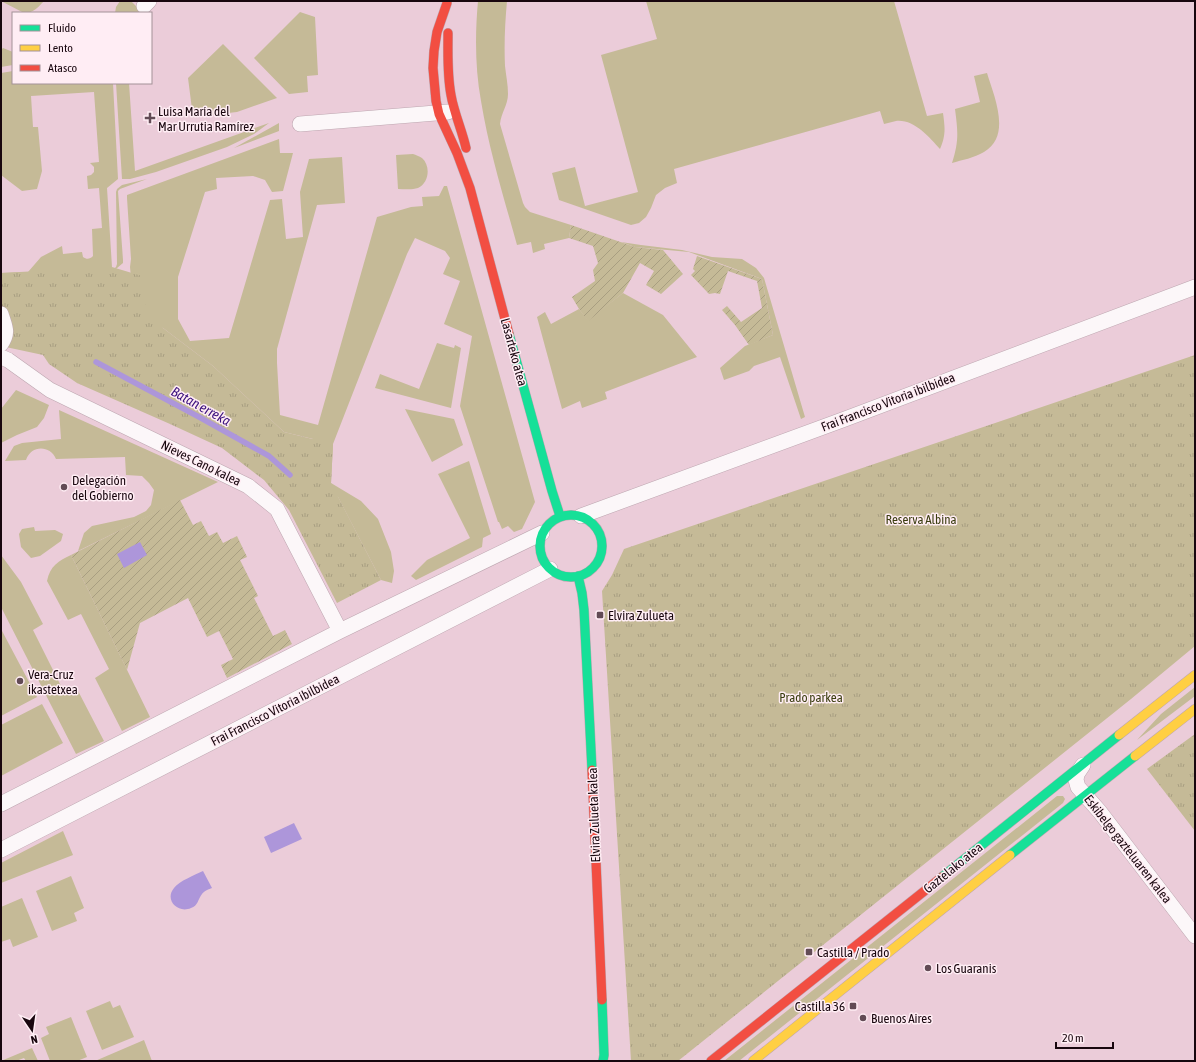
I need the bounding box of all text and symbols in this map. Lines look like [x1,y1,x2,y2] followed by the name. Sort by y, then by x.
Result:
[12,12,152,84] legend
[48,21,76,35] text: Fluido
[48,41,73,55] text: Lento
[48,61,78,75] text: Atasco
[158,104,254,134] place label: Luisa María del Mar Urrutia Ramírez
[145,113,155,123] marker: Luisa María del Mar Urrutia Ramírez
[498,316,530,388] street label: Lasarteko atea
[819,370,957,434] street label: Frai Francisco Vitoria ibilbidea
[169,383,234,429] water label: Batan erreka
[159,437,243,489] street label: Nieves Cano kalea
[72,473,134,503] place label: Delegación del Gobierno
[59,482,69,492] marker: Delegación del Gobierno
[885,512,957,527] park label: Reserva Albina
[608,608,674,623] place label: Elvira Zulueta
[595,610,605,620] marker: Elvira Zulueta
[28,667,78,697] place label: Vera-Cruz ikastetxea
[208,671,342,749] street label: Frai Francisco Vitoria ibilbidea
[15,676,25,686] marker: Vera-Cruz ikastetxea
[779,690,843,705] park label: Prado parkea
[585,767,603,863] street label: Elvira Zulueta kalea
[1081,792,1175,906] street label: Eskibelgo gazteluaren kalea
[920,840,986,896] street label: Gaztelako atea
[817,945,889,960] place label: Castilla / Prado
[804,947,814,957] marker: Castilla / Prado
[936,961,997,976] place label: Los Guaranis
[923,963,933,973] marker: Los Guaranis
[795,999,845,1014] place label: Castilla 36
[848,1001,858,1011] marker: Castilla 36
[12,1010,52,1050] north arrow
[871,1011,932,1026] place label: Buenos Aires
[858,1013,868,1023] marker: Buenos Aires
[1056,1024,1113,1050] scale bar
[1062,1031,1084,1045] text: 20 m
[30,1033,39,1046] text: N

